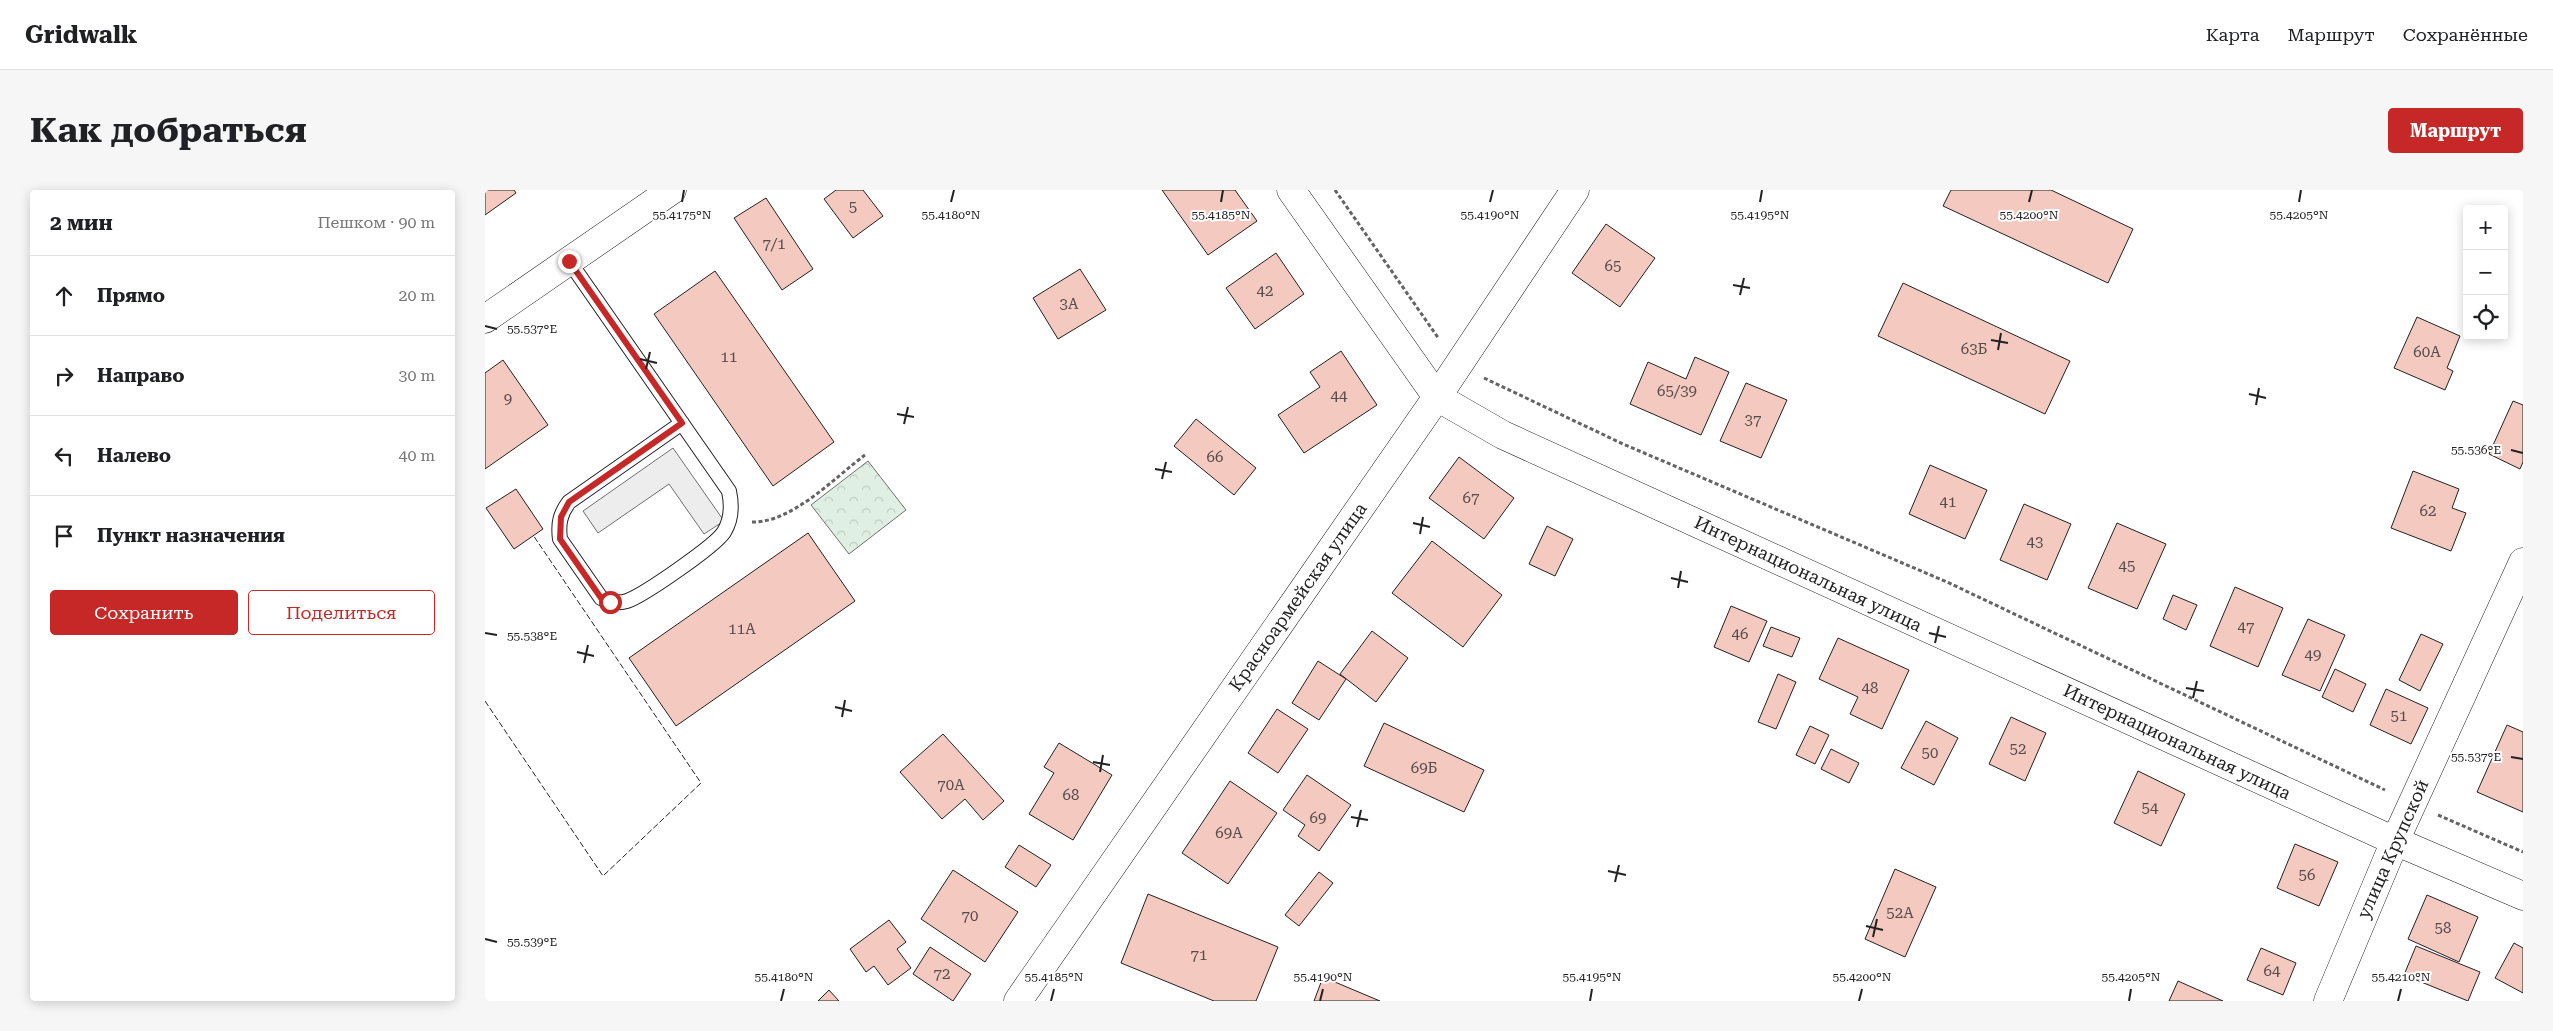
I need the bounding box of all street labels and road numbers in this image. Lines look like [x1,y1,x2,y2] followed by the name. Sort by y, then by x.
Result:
[1224,498,1371,695] street label: Красноармейская улица
[1691,511,1926,636] street label: Интернациональная улица
[2060,679,2295,804] street label: Интернациональная улица
[2352,776,2433,922] street label: улица Крупской

